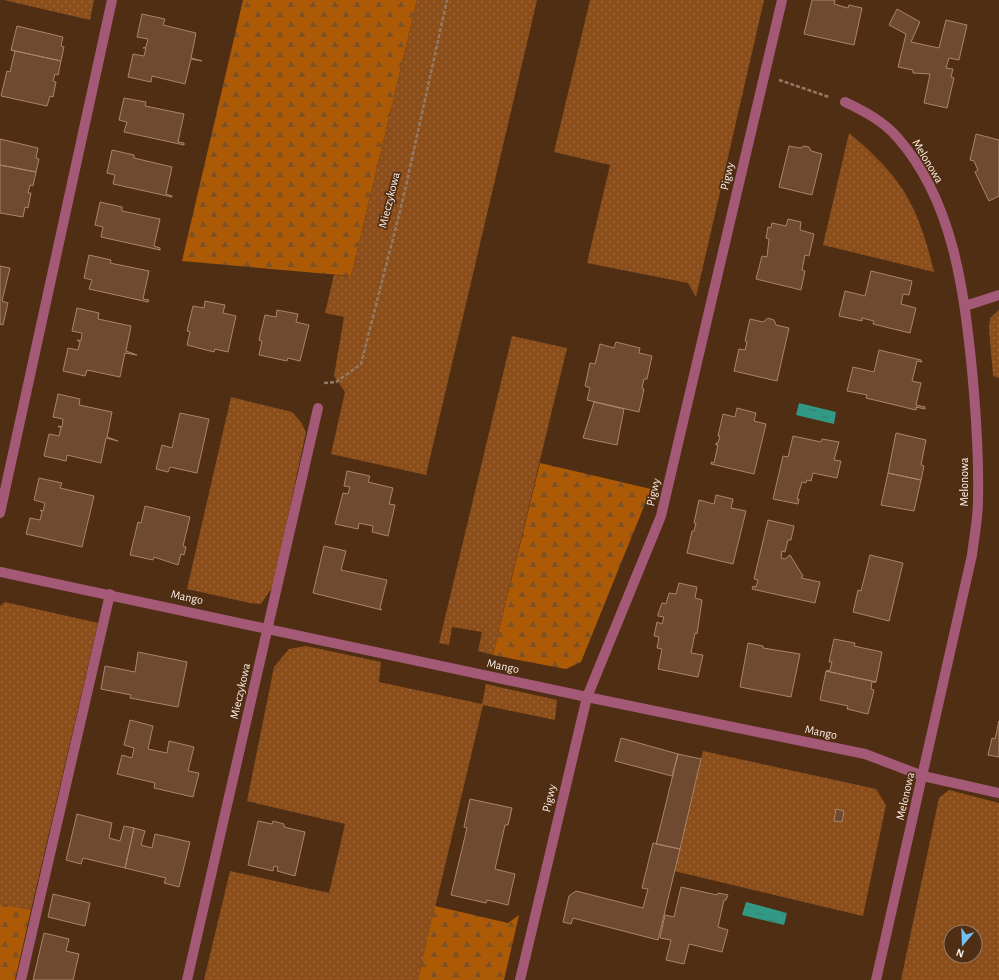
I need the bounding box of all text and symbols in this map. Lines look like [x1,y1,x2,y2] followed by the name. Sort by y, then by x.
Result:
[910,137,946,185] street label: Melonowa
[718,161,737,191] street label: Pigwy
[376,170,403,229] street label: Mieczykowa
[958,457,970,506] street label: Melonowa
[644,477,663,507] street label: Pigwy
[170,588,204,606] street label: Mango
[486,657,520,675] street label: Mango
[228,661,253,720] street label: Mieczykowa
[804,723,838,741] street label: Mango
[894,770,916,821] street label: Melonowa
[540,783,559,813] street label: Pigwy
[943,924,983,964] north arrow
[954,947,965,959] text: N

